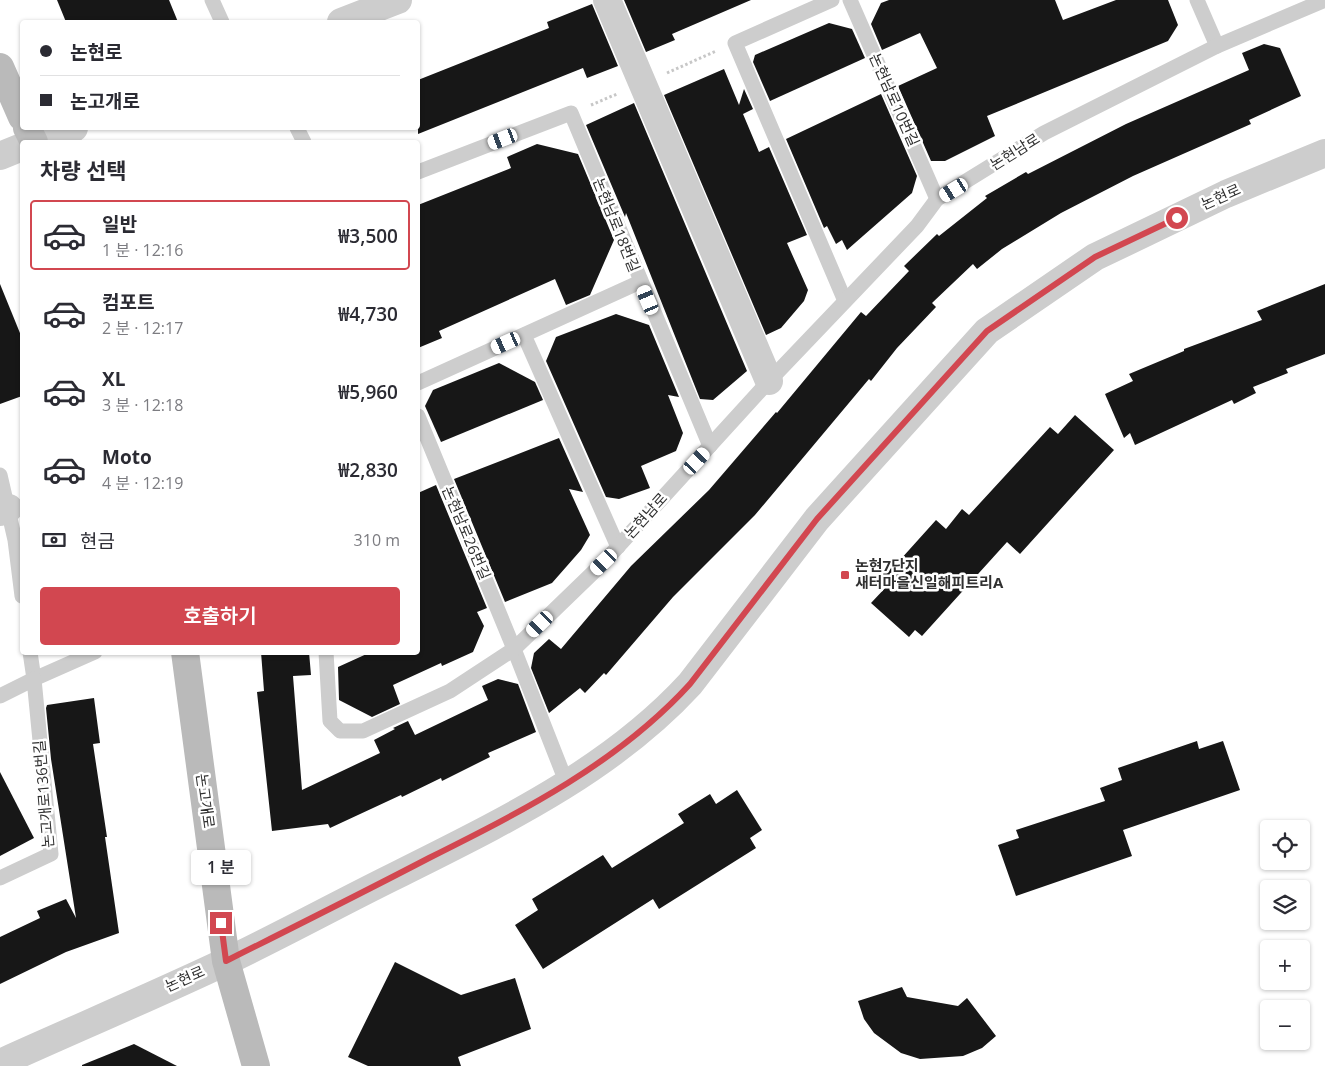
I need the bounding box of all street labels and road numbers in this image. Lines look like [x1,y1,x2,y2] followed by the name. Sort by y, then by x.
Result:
[865,50,924,149] street label: 논현남로10번길
[986,128,1043,174] street label: 논현남로
[589,175,645,275] street label: 논현남로18번길
[1198,179,1244,214] street label: 논현로
[438,483,496,583] street label: 논현남로26번길
[619,488,671,543] street label: 논현남로
[28,739,58,849] street label: 논고개로136번길
[192,772,220,830] street label: 논고개로
[162,961,208,996] street label: 논현로

